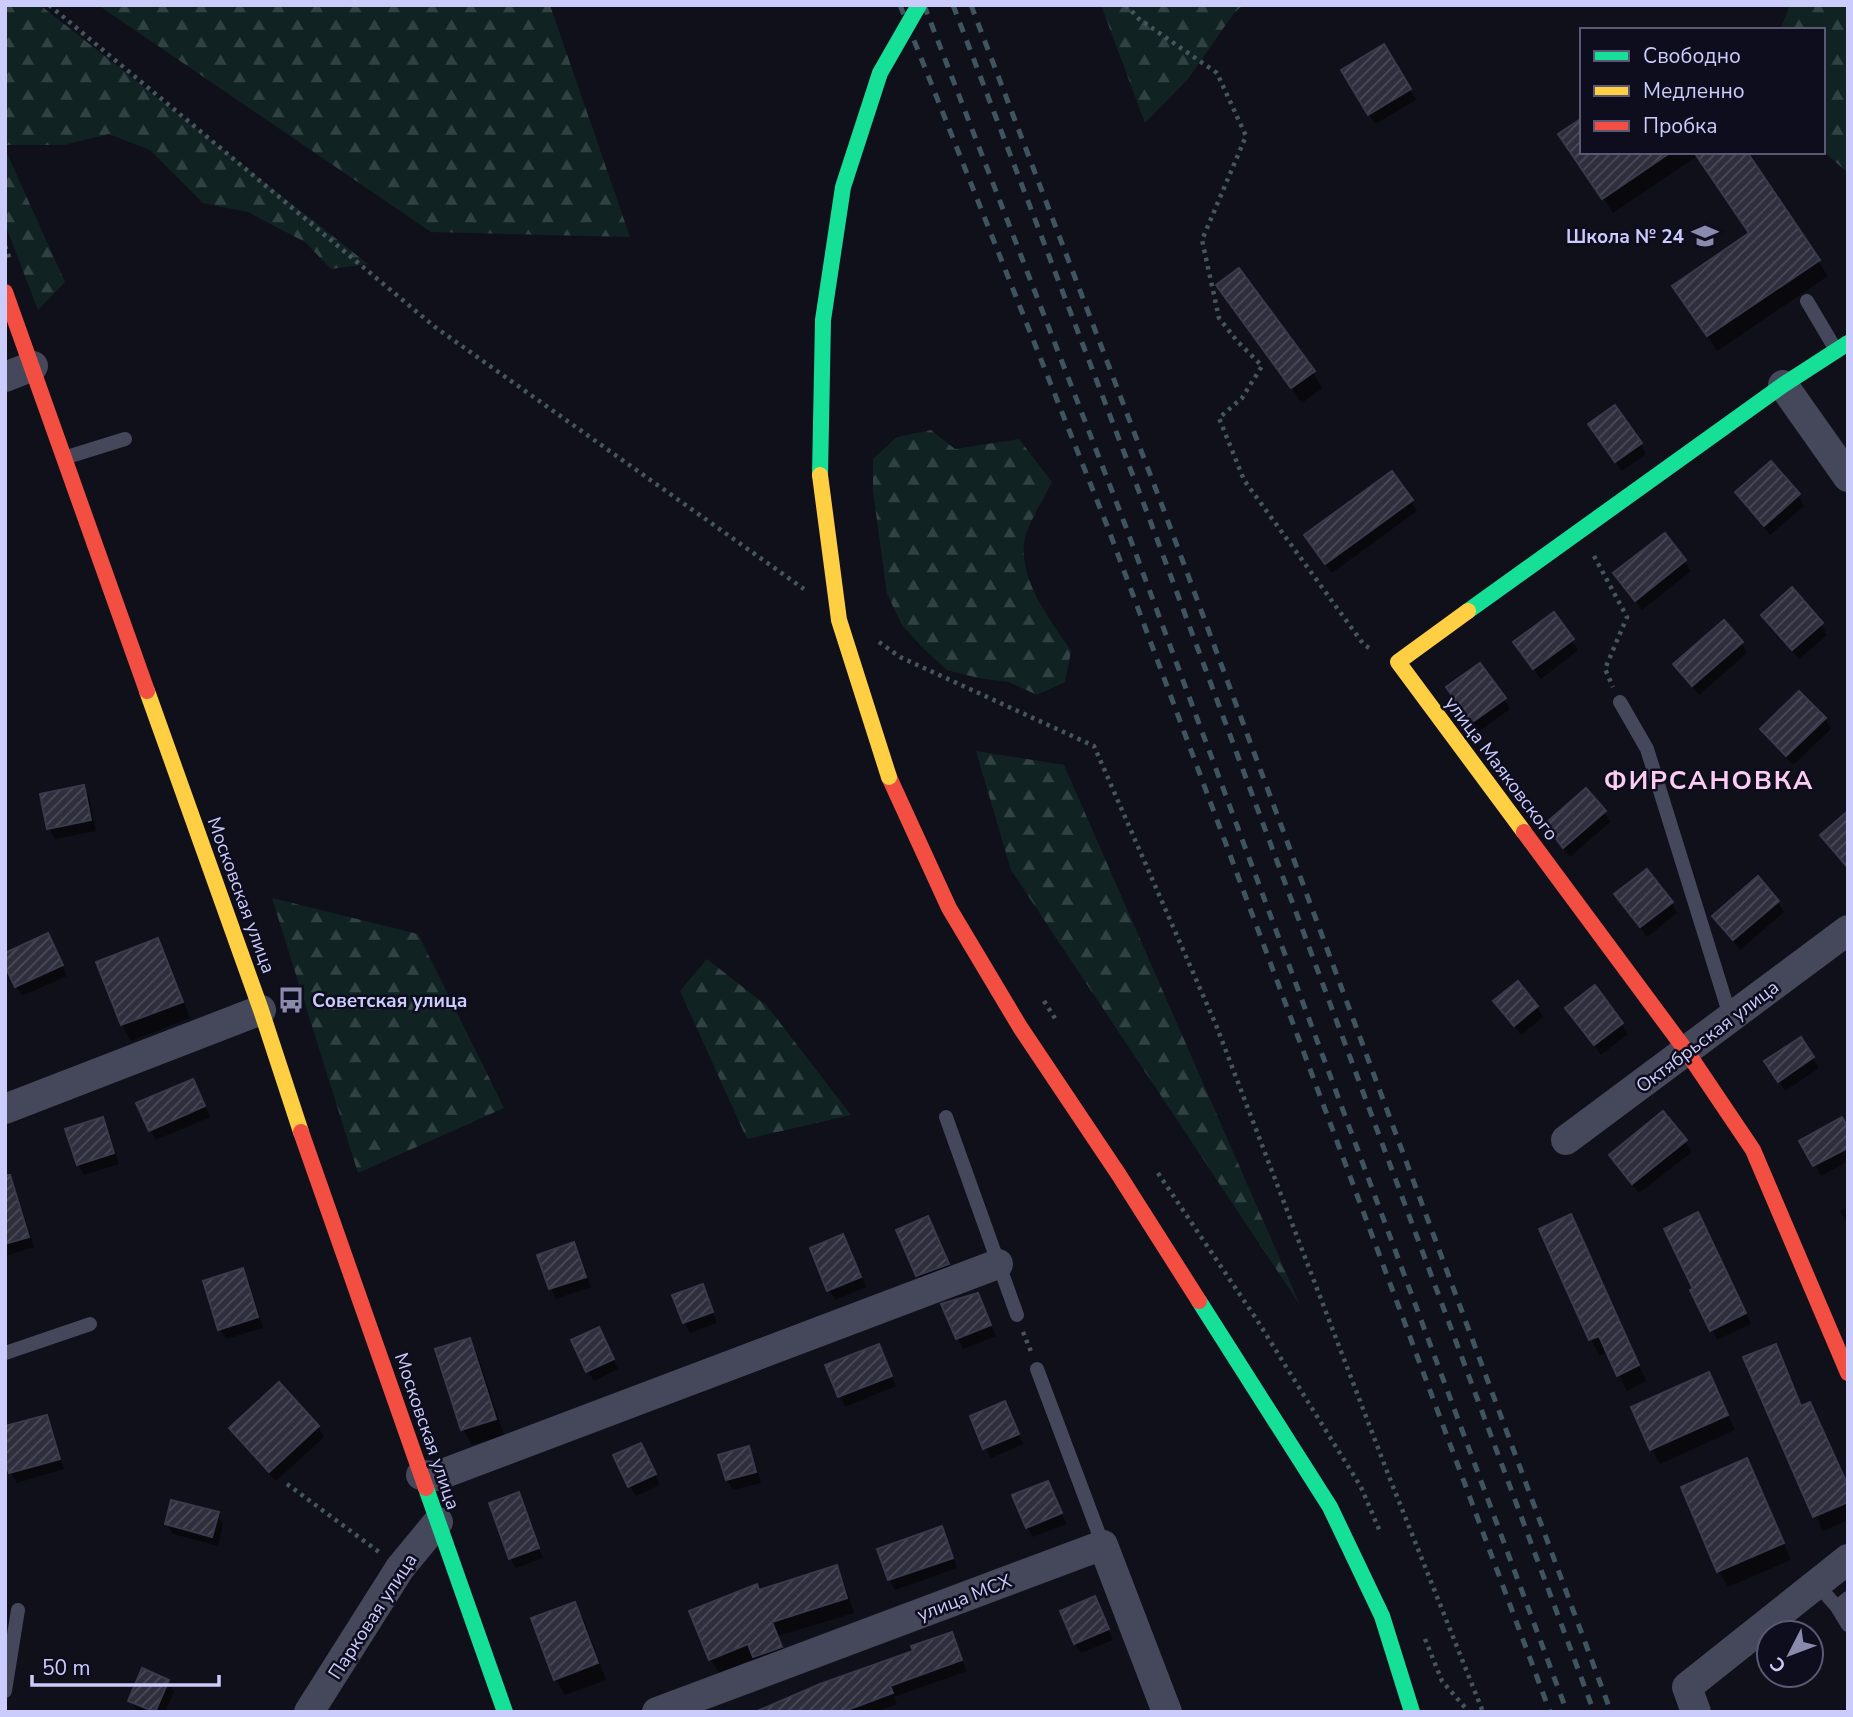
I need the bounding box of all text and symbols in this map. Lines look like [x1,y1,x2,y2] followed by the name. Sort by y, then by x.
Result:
[1580,28,1825,154] legend
[1643,42,1741,70] text: Свободно
[1643,77,1745,105] text: Медленно
[1643,112,1717,140] text: Пробка
[1690,221,1720,251] school or university icon: Школа № 24
[1566,224,1684,250] place label: Школа № 24
[1438,691,1564,846] street label: улица Маяковского
[1604,763,1814,798] district label: ФИРСАНОВКА
[201,814,281,977] street label: Московская улица
[1631,974,1784,1099] street label: Октябрьская улица
[276,985,306,1015] bus stop icon: Советская улица
[312,988,467,1014] place label: Советская улица
[388,1349,466,1513] street label: Московская улица
[322,1549,423,1685] street label: Парковая улица
[914,1568,1016,1628] street label: улица МСХ
[1755,1619,1825,1689] north arrow
[32,1644,219,1688] scale bar
[1764,1651,1792,1678] text: С
[42,1654,91,1682] text: 50 m

